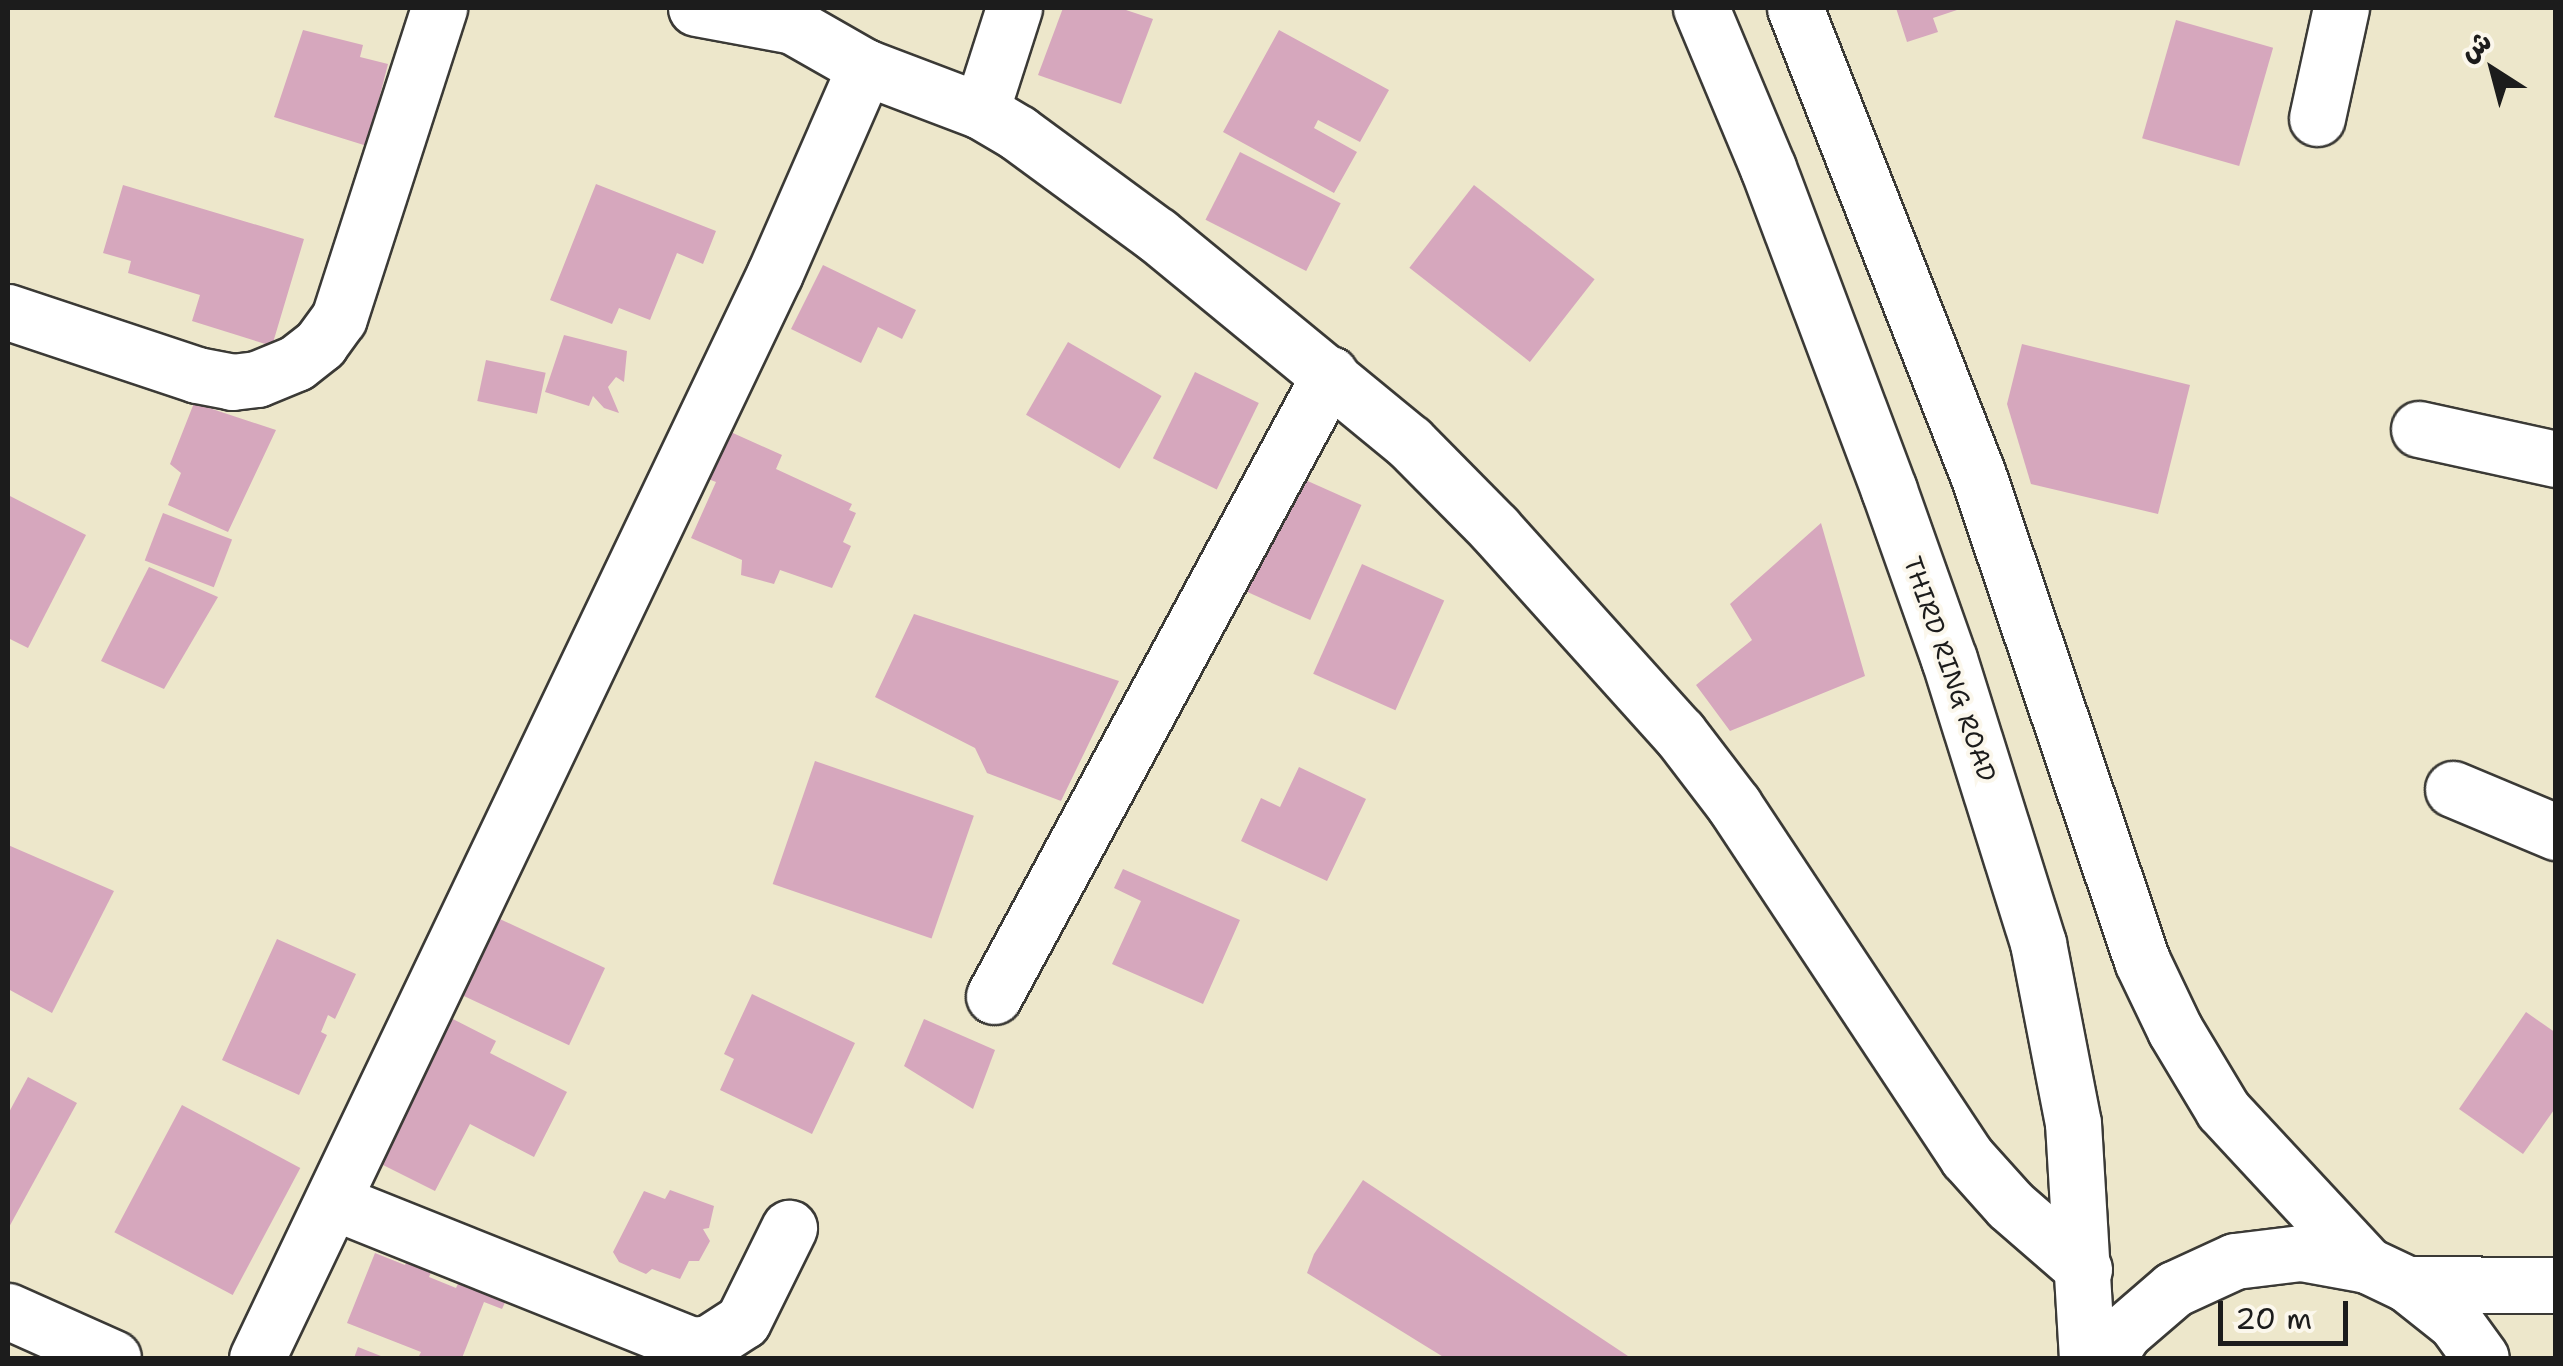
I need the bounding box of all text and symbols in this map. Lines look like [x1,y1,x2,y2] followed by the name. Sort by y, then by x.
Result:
[2443,20,2543,120] north arrow
[2452,21,2499,70] text: ش
[1897,553,2003,785] street label: THIRD RING ROAD
[2223,1281,2353,1343] scale bar
[2235,1298,2312,1339] text: 20 m

